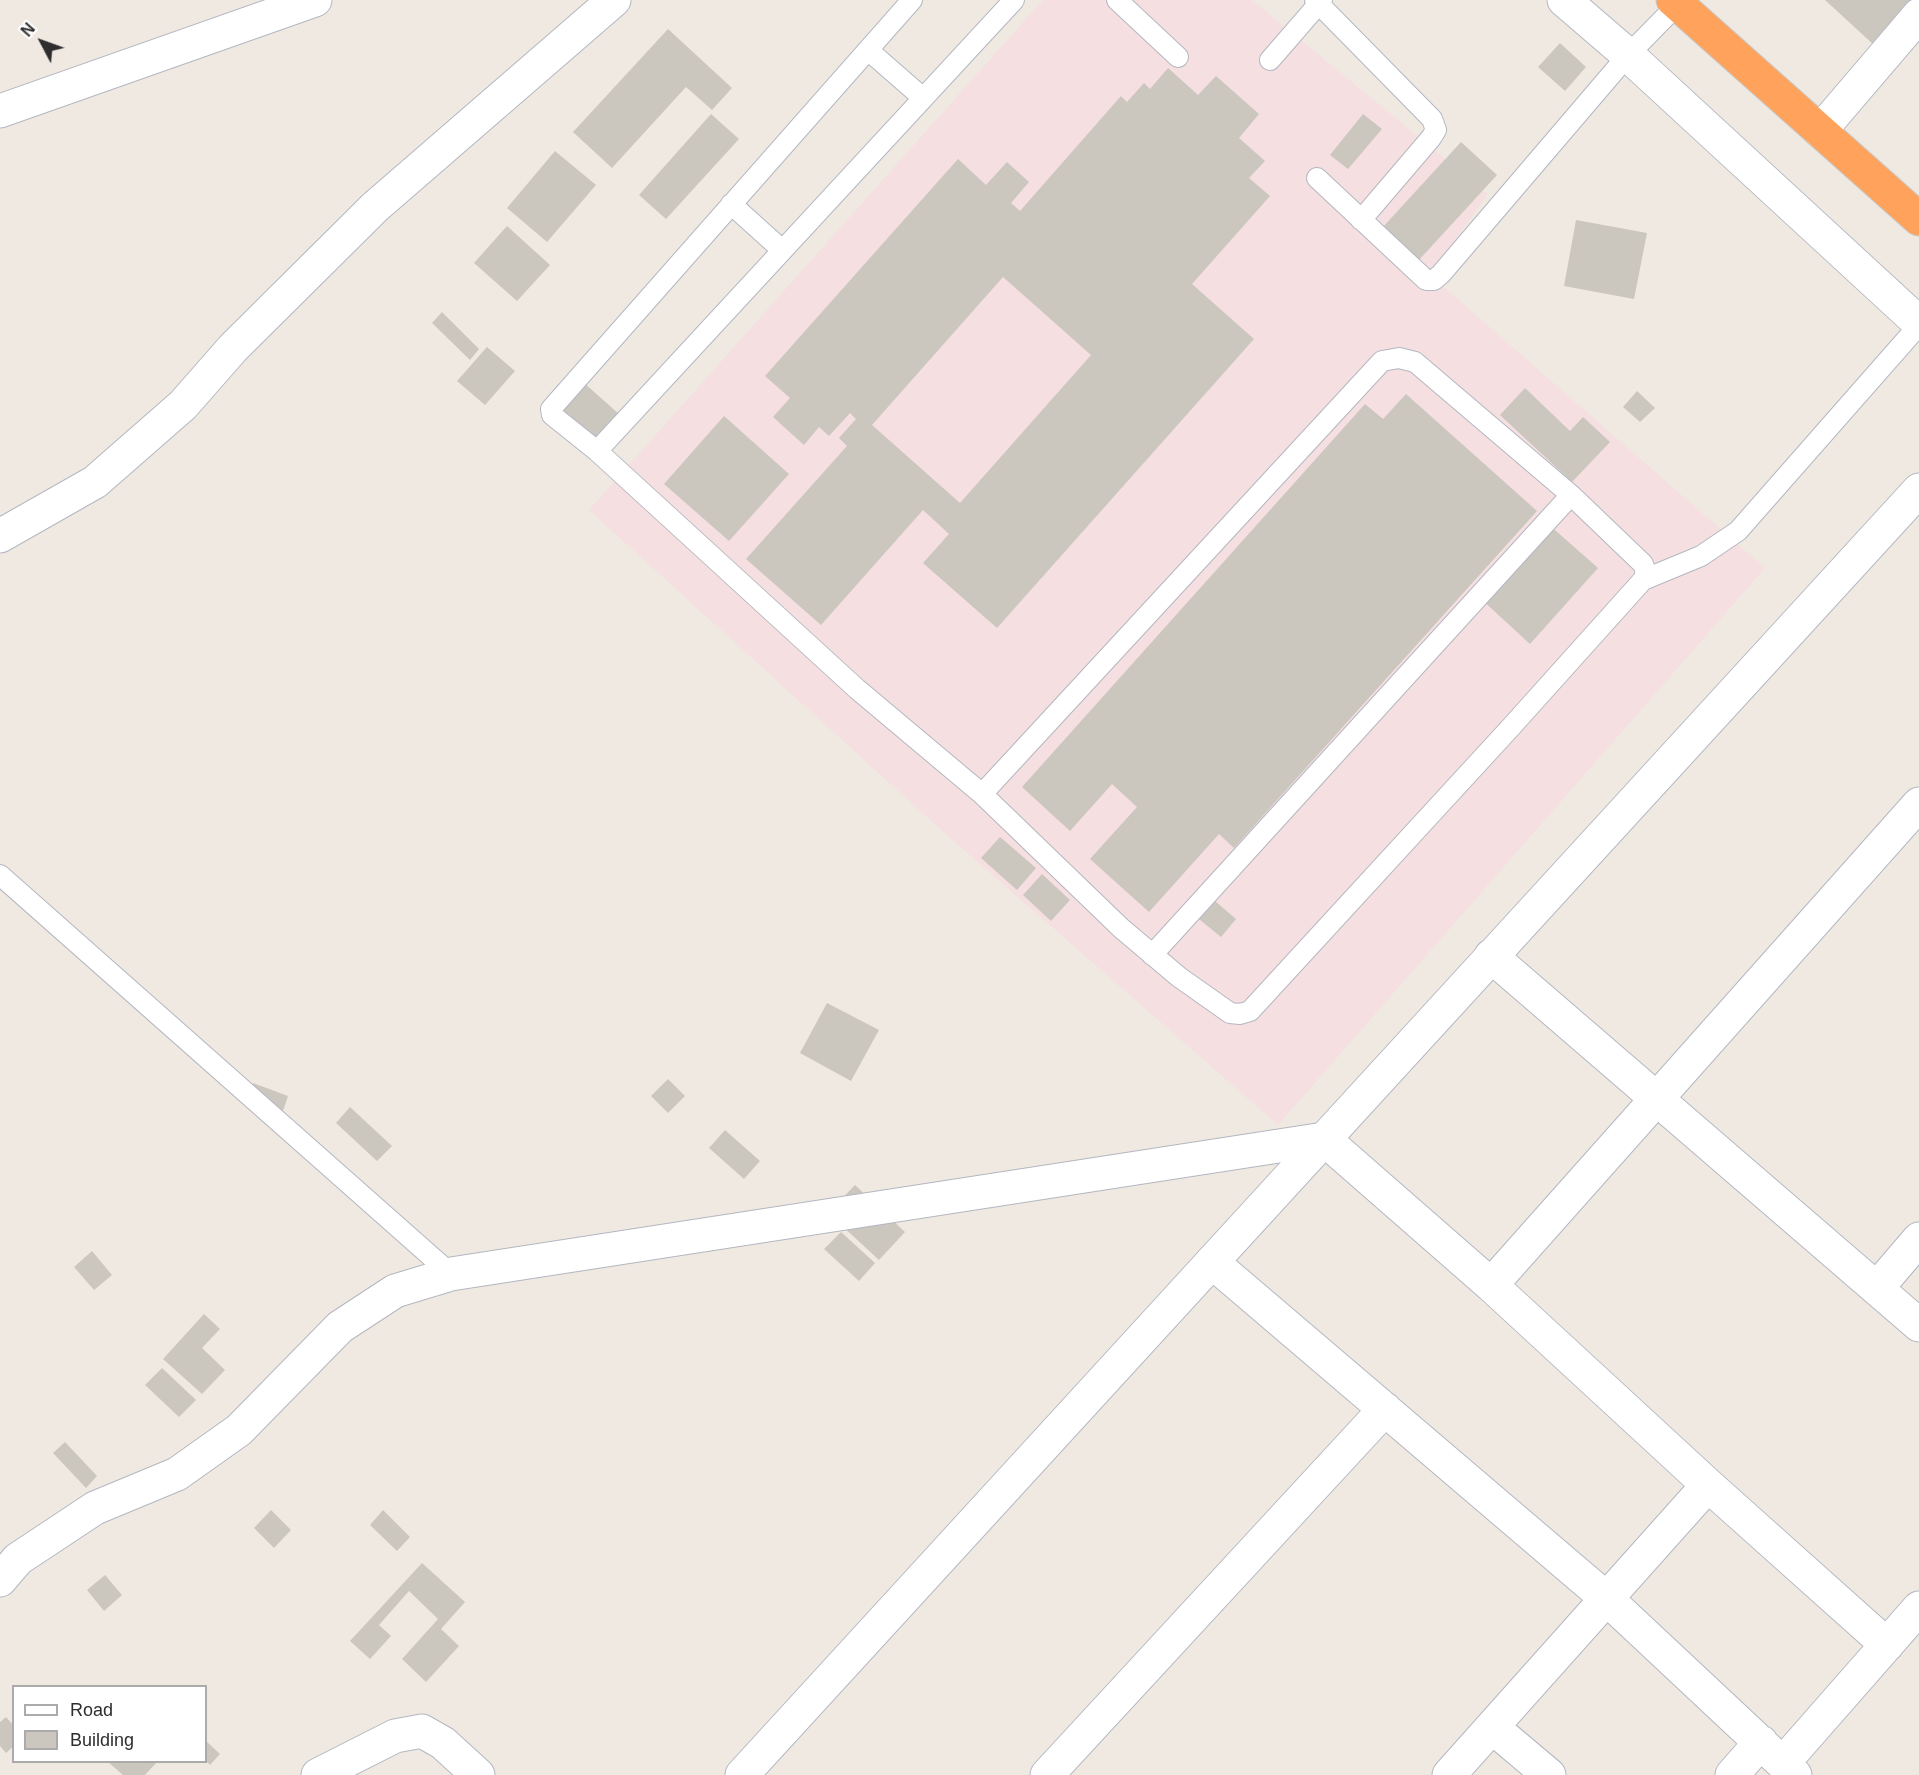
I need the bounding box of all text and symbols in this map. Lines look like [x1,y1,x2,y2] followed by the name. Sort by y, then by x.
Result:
[12,12,72,72] north arrow
[18,20,38,40] text: N
[12,1685,207,1763] legend
[70,1700,113,1720] text: Road
[70,1730,134,1750] text: Building

